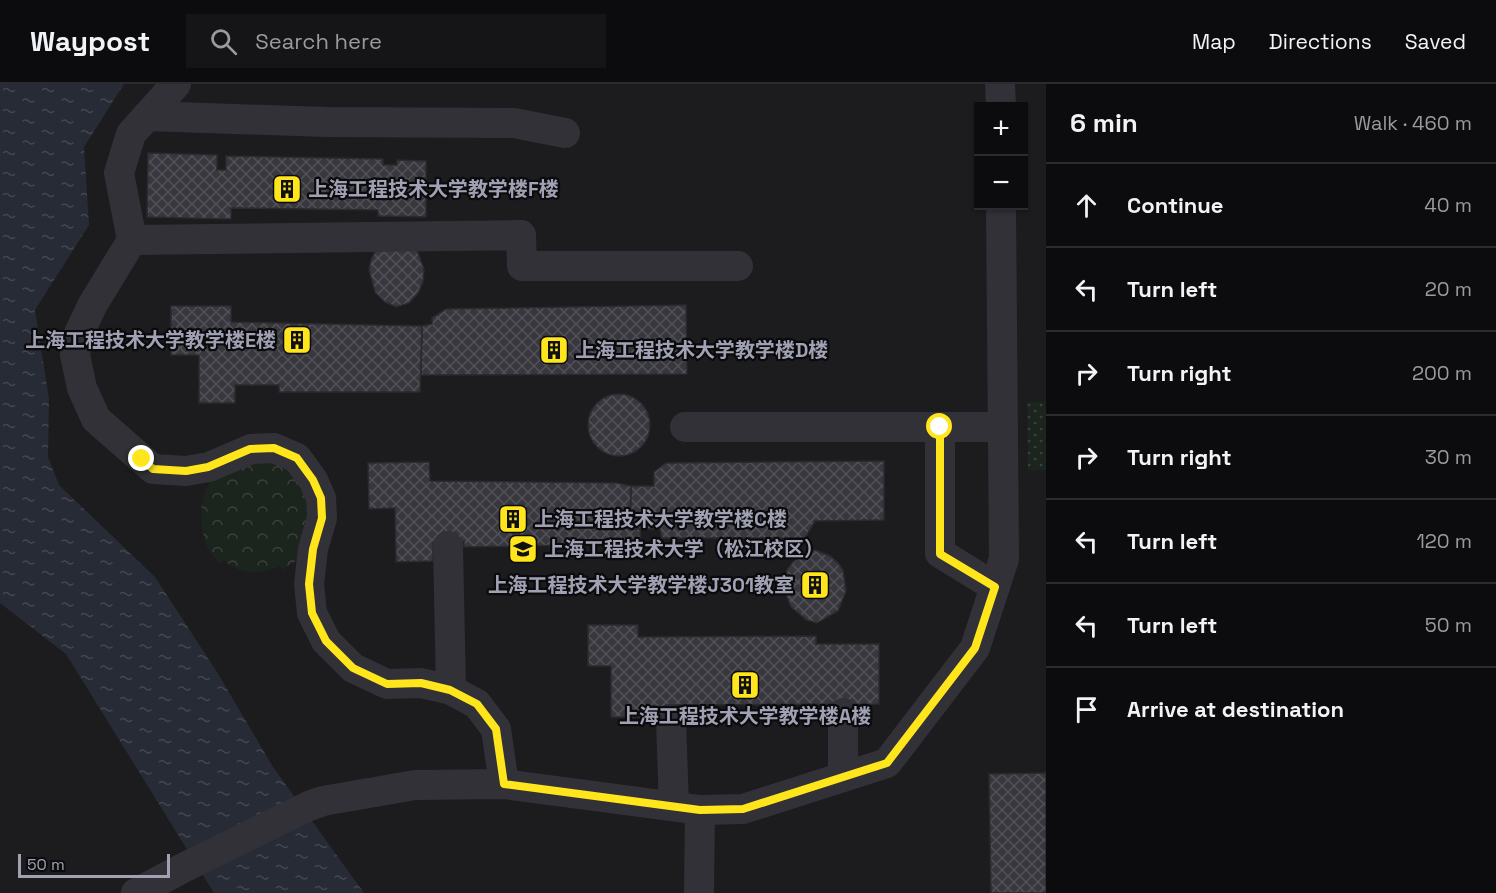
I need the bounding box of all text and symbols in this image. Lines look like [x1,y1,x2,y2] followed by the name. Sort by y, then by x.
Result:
[186,14,606,68] search box
[30,23,150,59] text: Waypost
[207,25,240,58] icon: search
[255,27,382,55] text: Search here
[1192,28,1236,55] text: Map
[1269,28,1372,55] text: Directions
[1405,28,1466,55] text: Saved
[974,102,1028,210] map controls
[974,102,1028,156] button: +
[1070,106,1138,140] text: 6 min
[1354,110,1472,136] text: Walk · 460 m
[974,156,1028,210] button: −
[271,173,303,205] building icon: 上海工程技术大学教学楼F楼
[308,176,559,202] place label: 上海工程技术大学教学楼F楼
[1070,189,1103,222] icon: ahead
[1127,191,1223,219] text: Continue
[1424,192,1472,218] text: 40 m
[1070,273,1103,306] icon: left
[1127,275,1217,303] text: Turn left
[1425,276,1472,302] text: 20 m
[281,324,313,356] building icon: 上海工程技术大学教学楼E楼
[25,327,276,353] place label: 上海工程技术大学教学楼E楼
[538,334,570,366] building icon: 上海工程技术大学教学楼D楼
[575,337,828,363] place label: 上海工程技术大学教学楼D楼
[1070,357,1103,390] icon: right
[1127,359,1232,387] text: Turn right
[1412,360,1472,386] text: 200 m
[926,413,952,439] route start
[1070,441,1103,474] icon: right
[1127,443,1232,471] text: Turn right
[1425,444,1472,470] text: 30 m
[128,445,154,471] route end
[497,503,529,535] building icon: 上海工程技术大学教学楼C楼
[534,506,787,532] place label: 上海工程技术大学教学楼C楼
[1070,525,1103,558] icon: left
[1127,527,1217,555] text: Turn left
[1416,528,1472,554] text: 120 m
[507,533,539,565] school or university icon: 上海工程技术大学（松江校区）
[544,536,824,562] place label: 上海工程技术大学（松江校区）
[799,569,831,601] building icon: 上海工程技术大学教学楼J301教室
[488,572,794,598] place label: 上海工程技术大学教学楼J301教室
[1070,609,1103,642] icon: left
[1127,611,1217,639] text: Turn left
[1425,612,1472,638] text: 50 m
[729,669,761,701] building icon: 上海工程技术大学教学楼A楼
[1070,693,1103,726] icon: arrive
[1127,695,1344,723] text: Arrive at destination
[619,703,871,729] place label: 上海工程技术大学教学楼A楼
[18,851,170,878] scale bar
[27,854,65,875] text: 50 m

